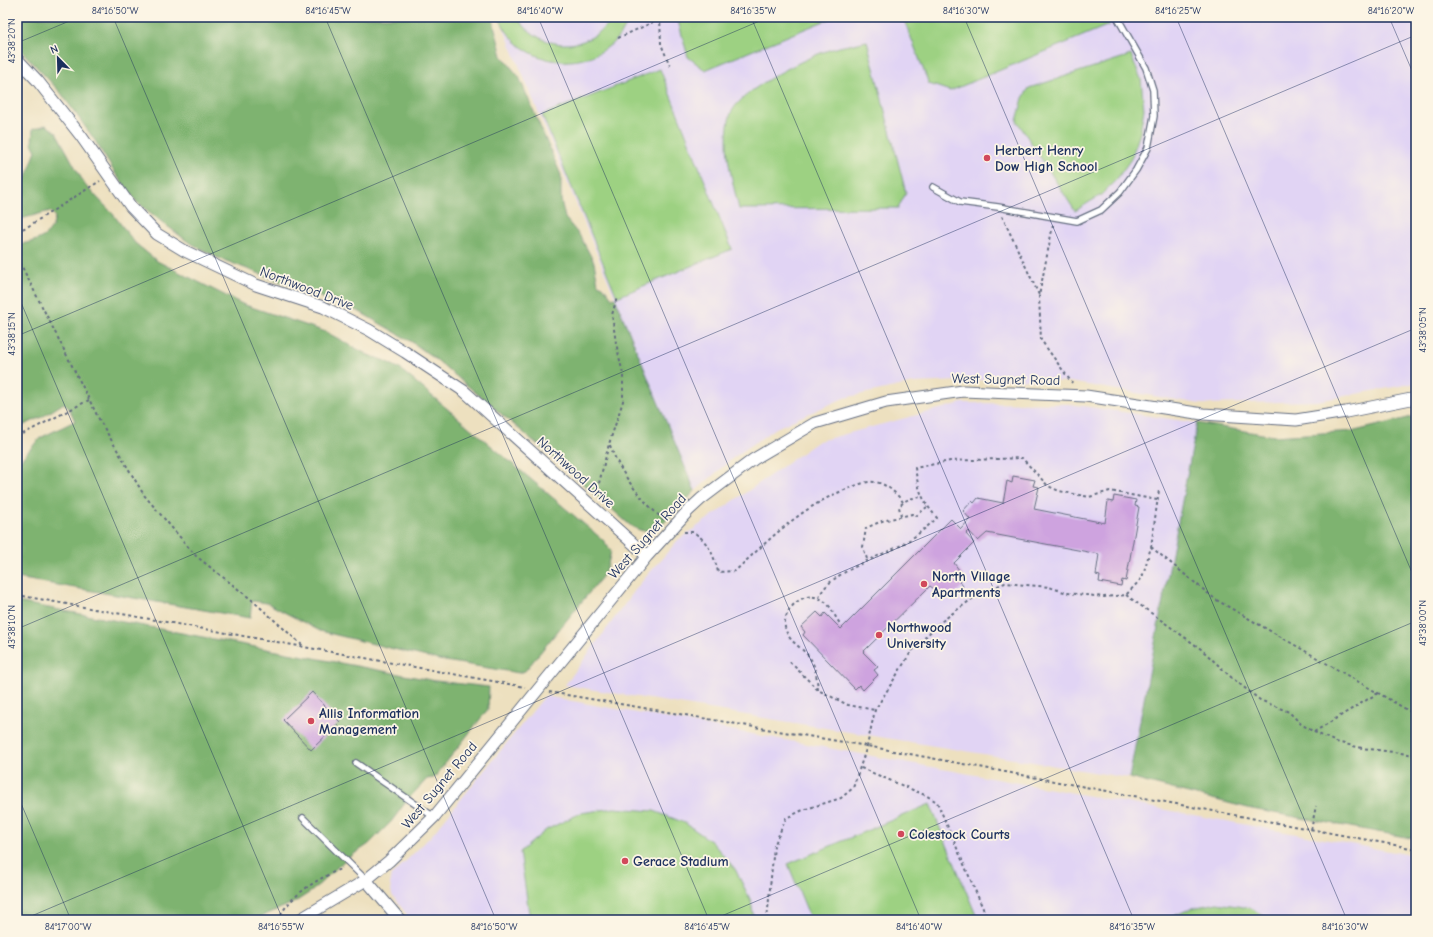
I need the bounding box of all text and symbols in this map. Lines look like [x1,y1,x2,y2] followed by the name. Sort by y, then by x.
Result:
[92,5,139,17] text: 84°16'50"W
[305,5,351,17] text: 84°16'45"W
[517,5,563,17] text: 84°16'40"W
[730,5,776,17] text: 84°16'35"W
[943,5,990,17] text: 84°16'30"W
[1155,5,1201,17] text: 84°16'25"W
[1368,5,1415,17] text: 84°16'20"W
[6,18,18,64] text: 43°38'20"N
[38,38,78,78] north arrow
[48,42,60,57] text: N
[995,142,1097,175] place label: Herbert Henry Dow High School
[982,153,992,163] marker: Herbert Henry Dow High School
[258,263,356,314] street label: Northwood Drive
[1417,307,1429,353] text: 43°38'05"N
[6,312,18,356] text: 43°38'15"N
[952,370,1060,389] street label: West Sugnet Road
[533,433,618,512] street label: Northwood Drive
[605,490,690,582] street label: West Sugnet Road
[932,568,1010,601] place label: North Village Apartments
[919,579,929,589] marker: North Village Apartments
[1417,600,1429,646] text: 43°38'00"N
[6,605,18,649] text: 43°38'10"N
[887,619,951,652] place label: Northwood University
[874,630,884,640] marker: Northwood University
[319,705,419,738] place label: Allis Information Management
[306,716,316,726] marker: Allis Information Management
[398,738,481,832] street label: West Sugnet Road
[909,826,1010,843] place label: Colestock Courts
[896,829,906,839] marker: Colestock Courts
[633,853,729,870] place label: Gerace Stadium
[620,856,630,866] marker: Gerace Stadium
[45,921,92,933] text: 84°17'00"W
[258,921,304,933] text: 84°16'55"W
[471,921,518,933] text: 84°16'50"W
[684,921,730,933] text: 84°16'45"W
[896,921,942,933] text: 84°16'40"W
[1109,921,1155,933] text: 84°16'35"W
[1322,921,1369,933] text: 84°16'30"W

